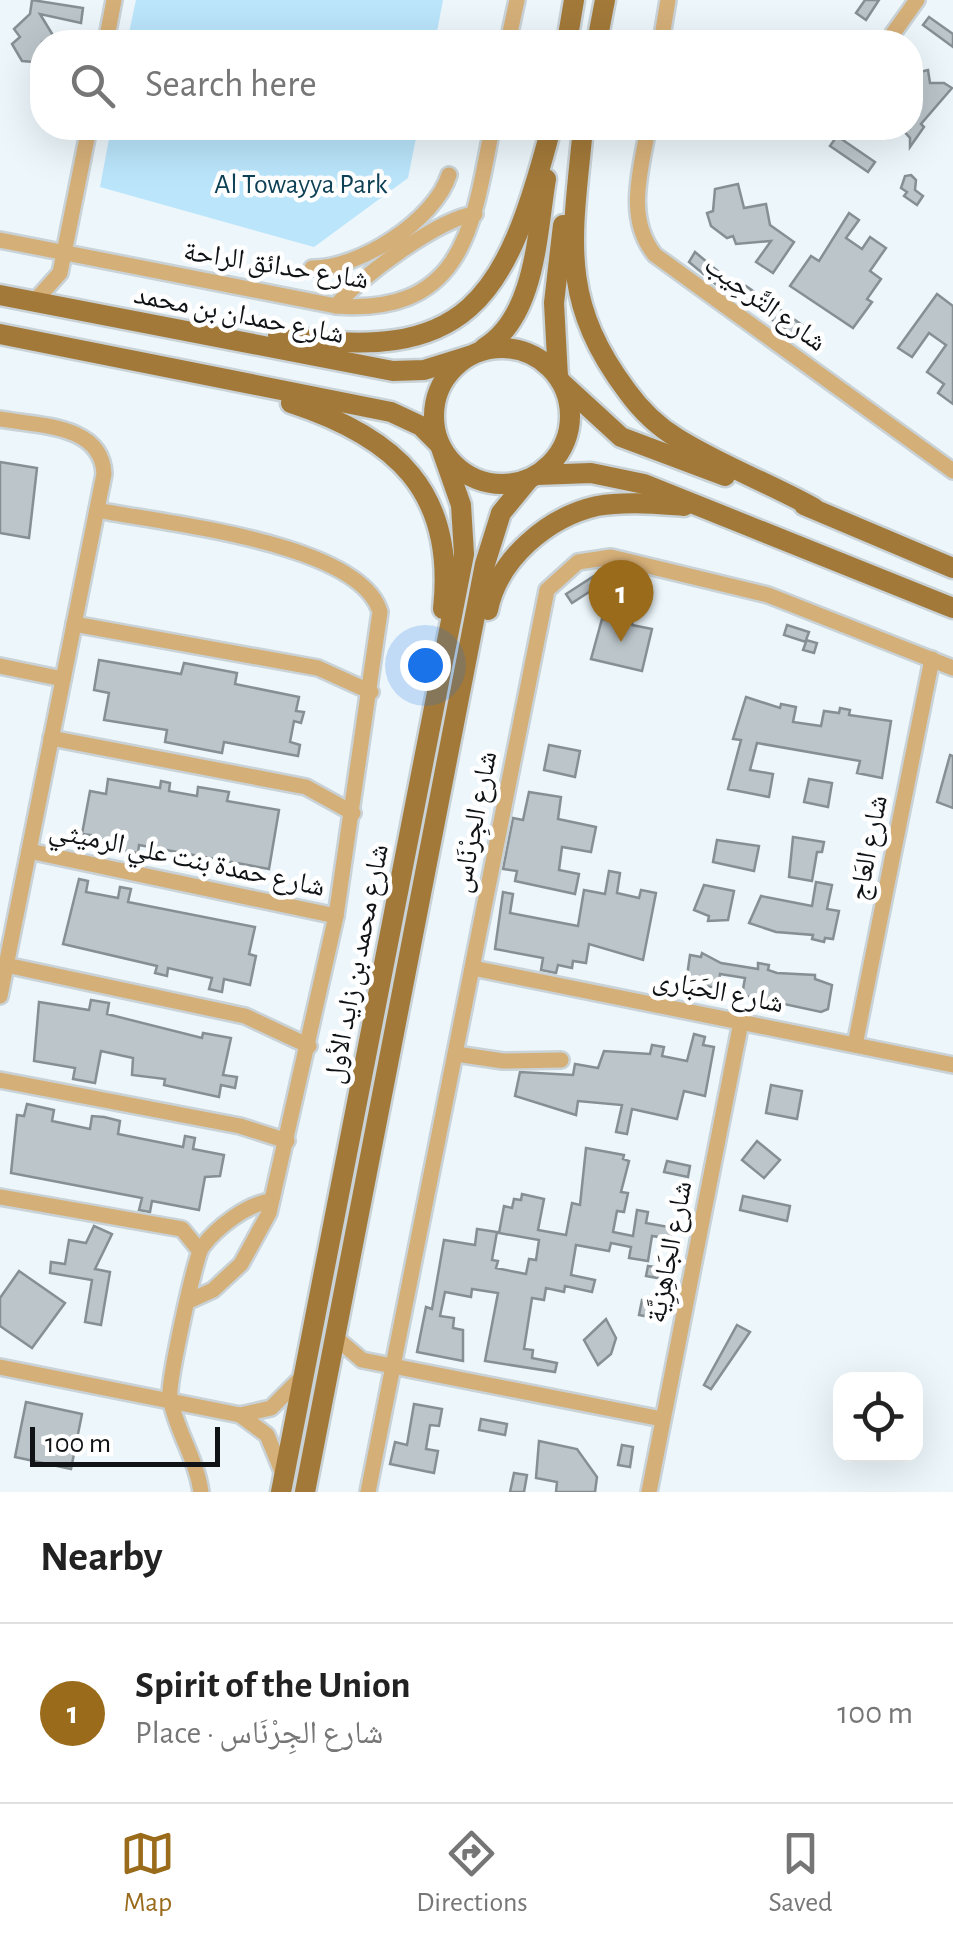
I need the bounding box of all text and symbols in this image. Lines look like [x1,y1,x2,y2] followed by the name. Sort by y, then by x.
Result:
[30,30,923,140] search box
[65,58,120,113] icon: search
[145,66,317,104] text: Search here
[214,171,388,199] park label: Al Towayya Park
[181,238,371,296] street label: شارع حدائق الراحة
[698,251,831,359] street label: شارع التَّرحِيب
[131,281,346,351] street label: شارع حمدان بن محمد
[588,560,654,642] pin: 1
[400,640,451,691] your location
[448,749,506,896] street label: شارع الجِرْنَاس
[845,793,895,904] street label: شارع العَاج
[45,816,327,909] street label: شارع حمدة بنت علي الرميثي
[319,842,396,1086] street label: شارع محمد بن زايد الأول
[650,966,786,1020] street label: شارع الحَبَارى
[642,1179,703,1326] street label: شارع الجَاهِزِيَّة
[833,1372,923,1462] map controls
[833,1372,923,1462] button: locate
[30,1422,220,1466] scale bar
[45,1430,111,1458] text: 100 m
[40,1536,163,1578] text: Nearby
[135,1667,411,1705] text: Spirit of the Union
[67,1697,78,1729] text: 1
[837,1697,913,1729] text: 100 m
[135,1717,383,1749] text: Place · شارع الجِرْنَاس
[120,1826,175,1920] tab: Map
[416,1826,528,1920] tab: Directions
[769,1826,833,1920] tab: Saved

